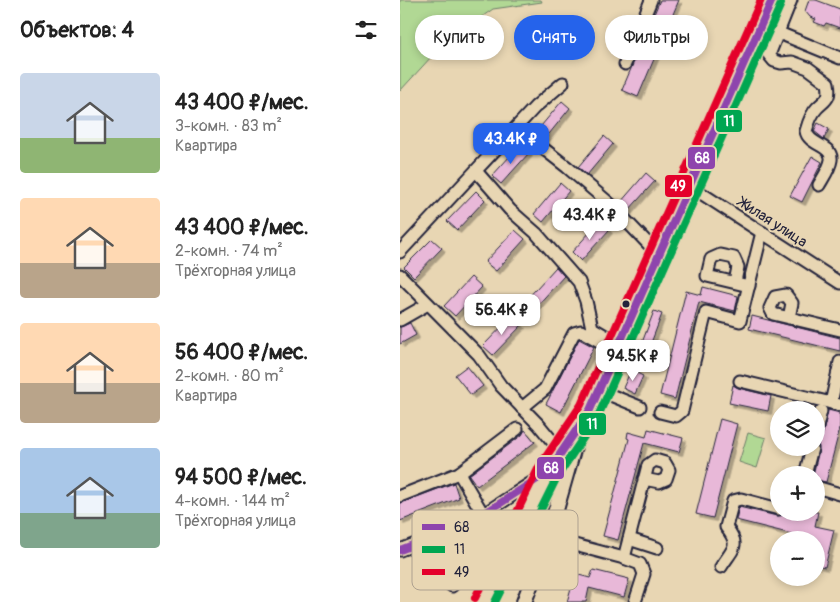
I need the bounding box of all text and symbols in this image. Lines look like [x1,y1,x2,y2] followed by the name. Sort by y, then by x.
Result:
[415,15,504,60] chip: Купить
[514,15,595,60] chip: Снять
[605,15,708,60] chip: Фильтры
[352,16,380,44] icon: filters
[20,17,134,44] text: Объектов: 4
[175,89,308,116] text: 43 400 ₽/мес.
[60,93,120,153] icon: home
[715,109,743,133] line badge: 11
[724,113,734,130] text: 11
[175,116,282,136] text: 3-комн. · 83 m²
[465,122,557,165] pin: 43.4K ₽
[484,129,538,149] text: 43.4K ₽
[175,136,237,156] text: Квартира
[687,146,716,170] line badge: 68
[694,150,710,167] text: 68
[664,174,693,198] line badge: 49
[670,178,686,195] text: 49
[733,192,811,252] street label: Жилая улица
[544,198,636,241] pin: 43.4K ₽
[563,205,617,225] text: 43.4K ₽
[175,214,308,241] text: 43 400 ₽/мес.
[60,218,120,278] icon: home
[175,241,283,261] text: 2-комн. · 74 m²
[175,261,296,281] text: Трёхгорная улица
[456,294,548,336] pin: 56.4K ₽
[621,299,631,309] unlabelled marker
[475,300,529,320] text: 56.4K ₽
[175,339,308,366] text: 56 400 ₽/мес.
[587,340,679,382] pin: 94.5K ₽
[60,343,120,403] icon: home
[607,346,659,366] text: 94.5K ₽
[175,366,284,386] text: 2-комн. · 80 m²
[175,386,237,406] text: Квартира
[770,401,825,586] map controls
[770,401,825,456] button: layers
[578,412,607,436] line badge: 11
[587,416,597,433] text: 11
[536,456,565,480] line badge: 68
[543,460,559,477] text: 68
[175,464,307,491] text: 94 500 ₽/мес.
[770,466,825,521] button: +
[60,468,120,528] icon: home
[175,491,290,511] text: 4-комн. · 144 m²
[412,510,578,590] legend
[175,511,296,531] text: Трёхгорная улица
[454,519,469,536] text: 68
[770,531,825,586] button: −
[454,541,465,558] text: 11
[454,564,469,581] text: 49

